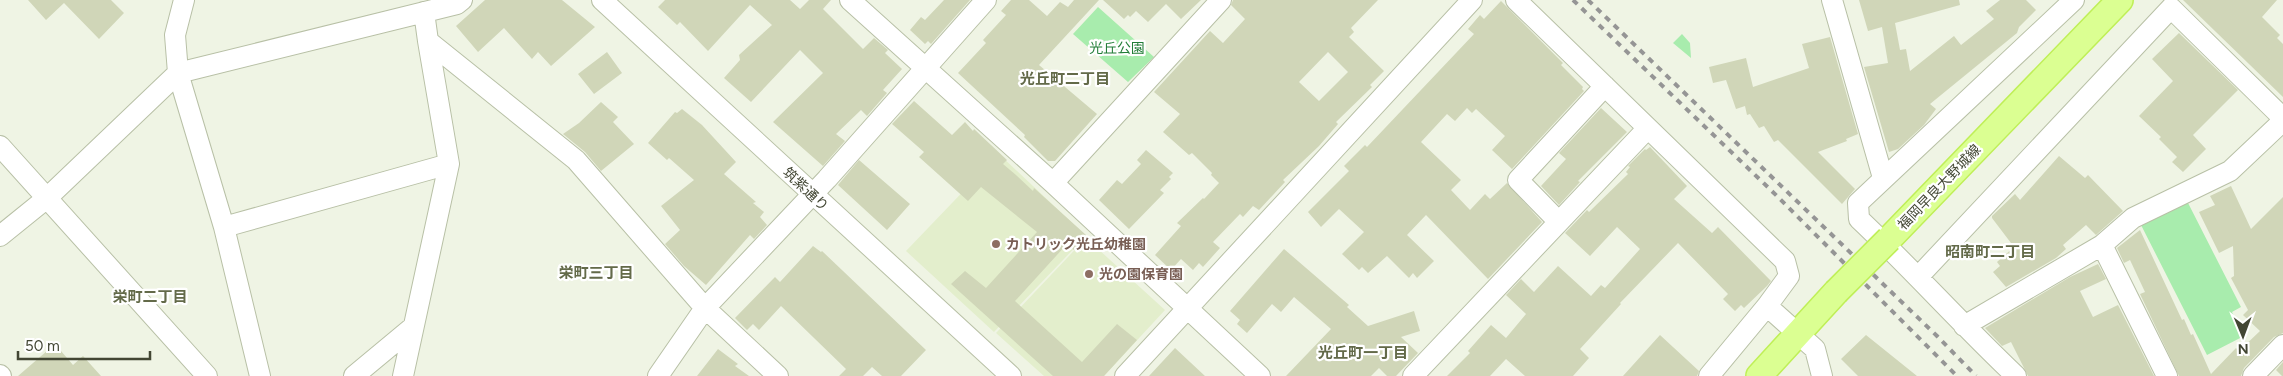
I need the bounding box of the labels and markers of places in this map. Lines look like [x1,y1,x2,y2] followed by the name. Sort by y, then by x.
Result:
[1006,236,1146,253] place label: カトリック光丘幼稚園
[990,238,1002,250] marker: カトリック光丘幼稚園
[1099,266,1183,283] place label: 光の園保育園
[1083,268,1095,280] marker: 光の園保育園

